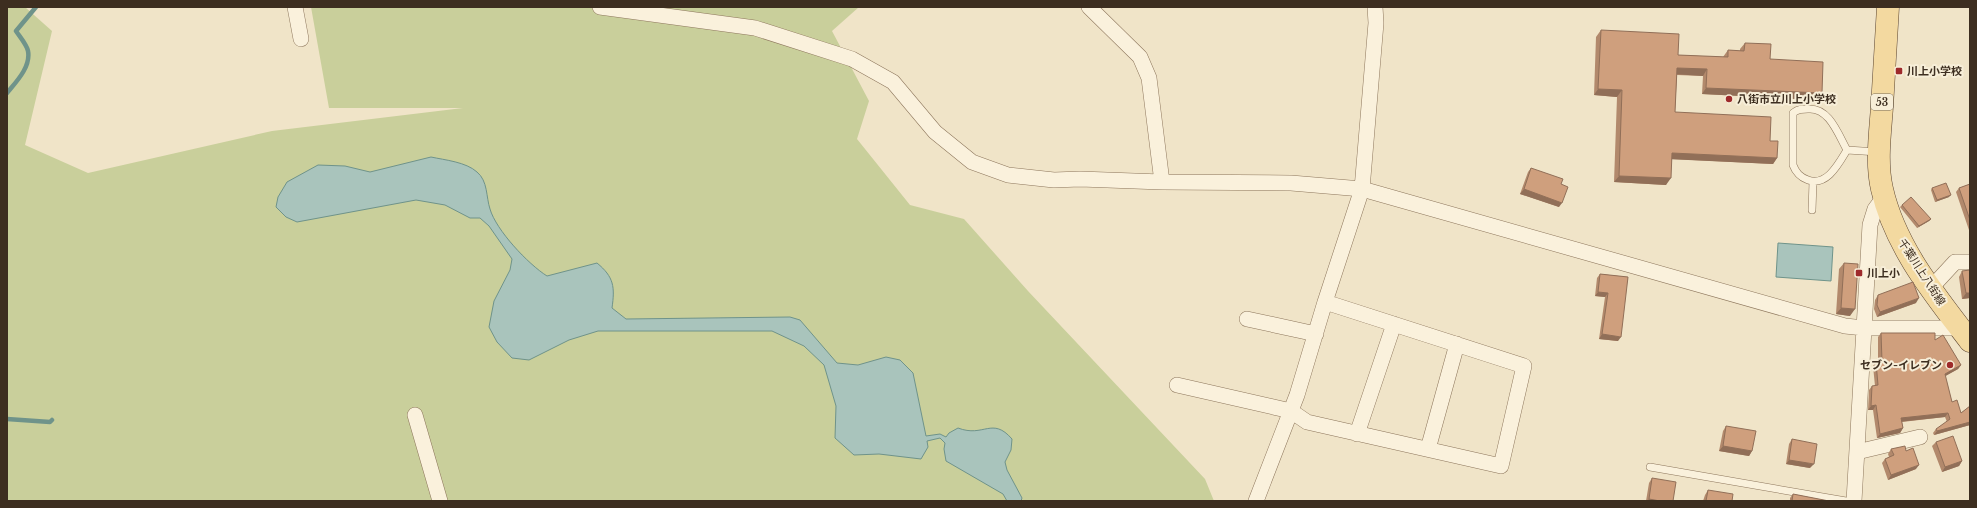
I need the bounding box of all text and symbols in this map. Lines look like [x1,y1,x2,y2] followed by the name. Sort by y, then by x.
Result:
[1907,64,1962,78] place label: 川上小学校
[1894,66,1904,76] marker: 川上小学校
[1737,92,1836,106] place label: 八街市立川上小学校
[1724,94,1734,104] marker: 八街市立川上小学校
[1871,94,1893,110] road number: 53
[1895,236,1949,308] street label: 千葉川上八街線
[1867,266,1900,280] place label: 川上小
[1854,268,1864,278] marker: 川上小
[1860,358,1942,372] place label: セブン-イレブン
[1945,360,1955,370] marker: セブン-イレブン

